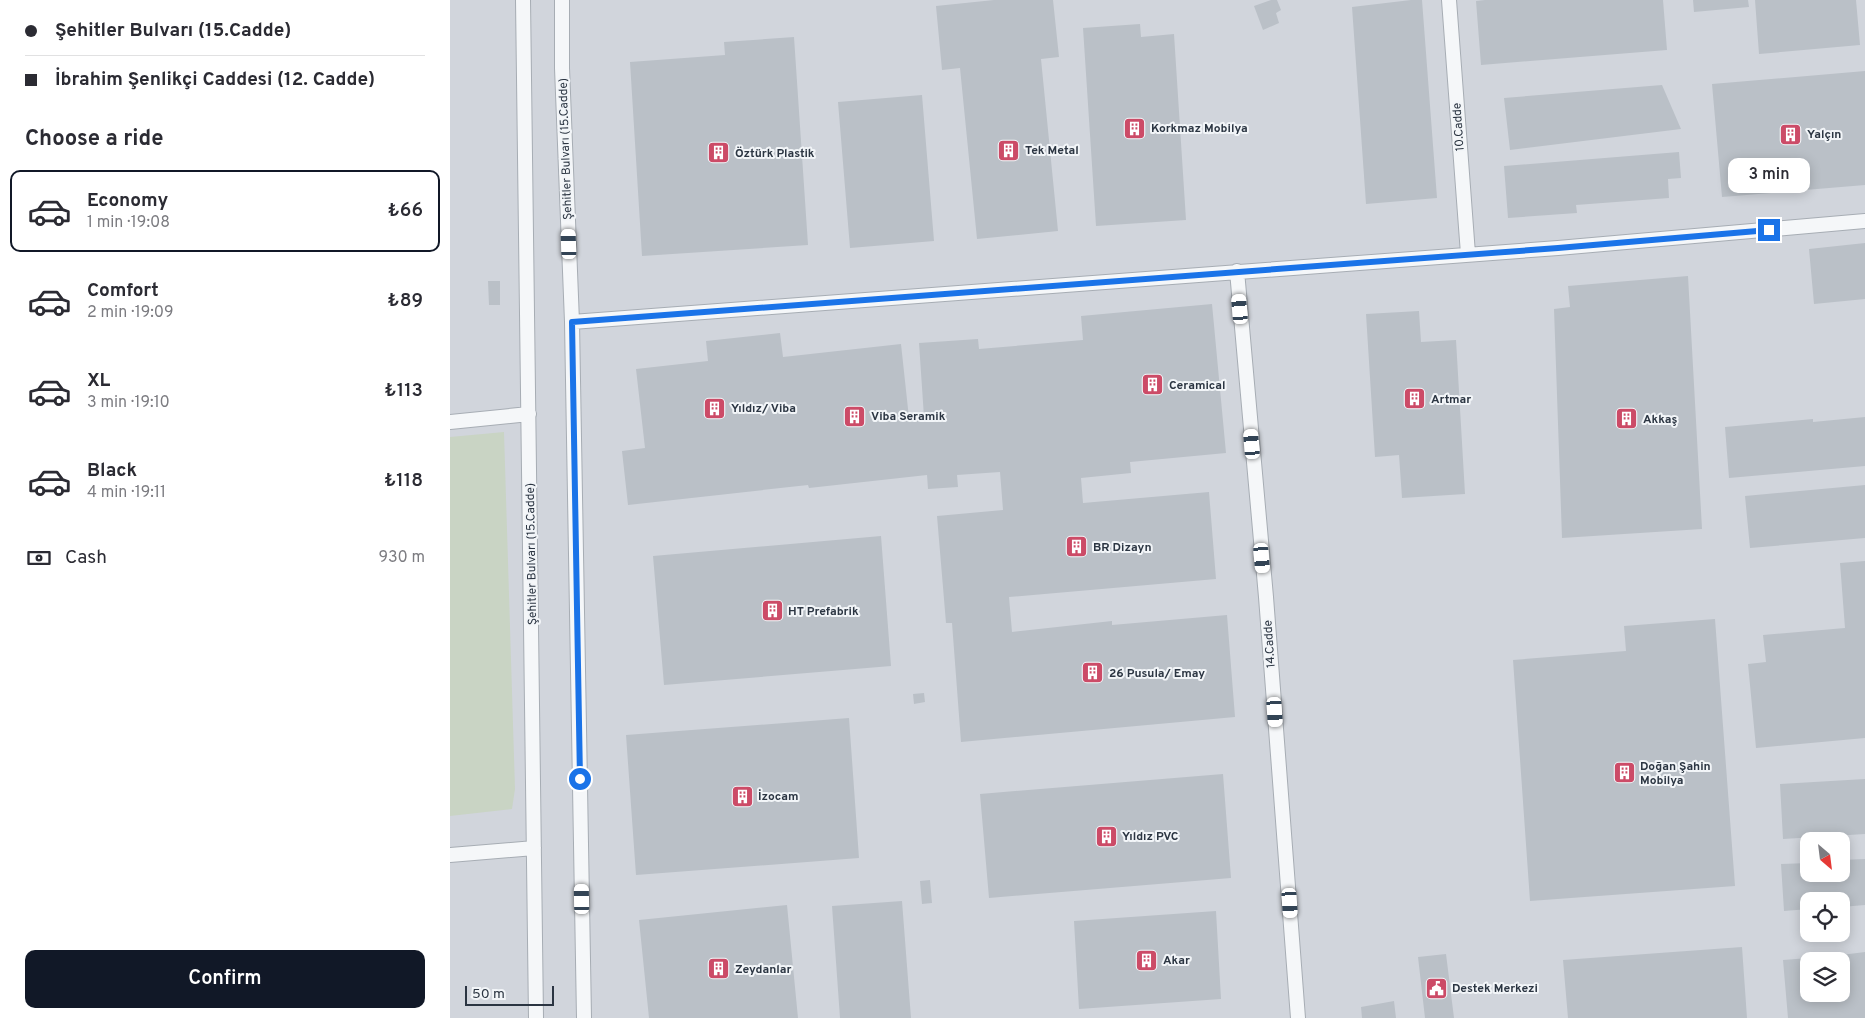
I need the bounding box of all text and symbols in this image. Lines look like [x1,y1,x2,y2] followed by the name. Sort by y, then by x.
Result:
[55,19,291,43] text: Şehitler Bulvarı (15.Cadde)
[55,68,375,92] text: İbrahim Şenlikçi Caddesi (12. Cadde)
[556,78,576,220] street label: Şehitler Bulvarı (15.Cadde)
[1449,102,1469,152] street label: 10.Cadde
[1123,116,1147,140] building icon: Korkmaz Mobilya
[1151,121,1248,137] place label: Korkmaz Mobilya
[1779,122,1803,146] building icon: Yalçın
[25,126,163,153] text: Choose a ride
[1807,127,1841,143] place label: Yalçın
[997,138,1021,162] building icon: Tek Metal
[707,141,731,165] building icon: Öztürk Plastik
[1025,143,1079,159] place label: Tek Metal
[735,146,815,162] place label: Öztürk Plastik
[1728,158,1810,192] callout: 3 min
[1748,165,1790,185] text: 3 min
[27,189,72,234] icon: car
[87,189,168,213] text: Economy
[388,199,423,223] text: ₺66
[87,213,170,233] text: 1 min · 19:08
[1758,219,1780,241] route end
[560,229,577,259] car
[27,279,72,324] icon: car
[87,279,159,303] text: Comfort
[387,289,423,313] text: ₺89
[1231,293,1248,325] car
[87,303,174,323] text: 2 min · 19:09
[27,369,72,414] icon: car
[87,369,110,393] text: XL
[1141,373,1165,397] building icon: Ceramical
[1169,378,1226,394] place label: Ceramical
[384,379,423,403] text: ₺113
[1403,387,1427,411] building icon: Artmar
[1431,392,1471,408] place label: Artmar
[87,393,170,413] text: 3 min · 19:10
[703,396,727,420] building icon: Yıldız/ Viba
[731,401,796,417] place label: Yıldız/ Viba
[843,404,867,428] building icon: Viba Seramik
[1615,407,1639,431] building icon: Akkaş
[871,409,946,425] place label: Viba Seramik
[1643,412,1678,428] place label: Akkaş
[1243,428,1260,460] car
[27,459,72,504] icon: car
[87,459,137,483] text: Black
[384,469,423,493] text: ₺118
[87,483,166,503] text: 4 min · 19:11
[523,483,541,625] street label: Şehitler Bulvarı (15.Cadde)
[1065,535,1089,559] building icon: BR Dizayn
[1093,540,1152,556] place label: BR Dizayn
[1253,542,1270,574] car
[25,544,53,572] icon: cash
[65,546,107,570] text: Cash
[378,548,425,568] text: 930 m
[760,599,784,623] building icon: HT Prefabrik
[788,604,859,620] place label: HT Prefabrik
[1260,619,1280,668] street label: 14.Cadde
[1081,661,1105,685] building icon: 26 Pusula/ Emay
[1109,666,1205,682] place label: 26 Pusula/ Emay
[1266,697,1283,727] car
[1640,759,1711,789] place label: Doğan Şahin Mobilya
[1612,761,1636,785] building icon: Doğan Şahin Mobilya
[569,768,591,790] route start
[730,784,754,808] building icon: İzocam
[758,789,799,805] place label: İzocam
[1094,824,1118,848] building icon: Yıldız PVC
[1122,829,1179,845] place label: Yıldız PVC
[1800,832,1850,882] north arrow
[1800,832,1850,1002] map controls
[574,884,589,914] car
[1281,888,1298,918] car
[1800,892,1850,942] button: locate
[1135,948,1159,972] building icon: Akar
[25,950,425,1008] button: Confirm
[1800,952,1850,1002] button: layers
[1163,953,1190,969] place label: Akar
[707,957,731,981] building icon: Zeydanlar
[735,962,792,978] place label: Zeydanlar
[1424,976,1448,1000] public building icon: Destek Merkezi
[1452,981,1538,997] place label: Destek Merkezi
[465,983,554,1006] scale bar
[472,986,505,1003] text: 50 m

